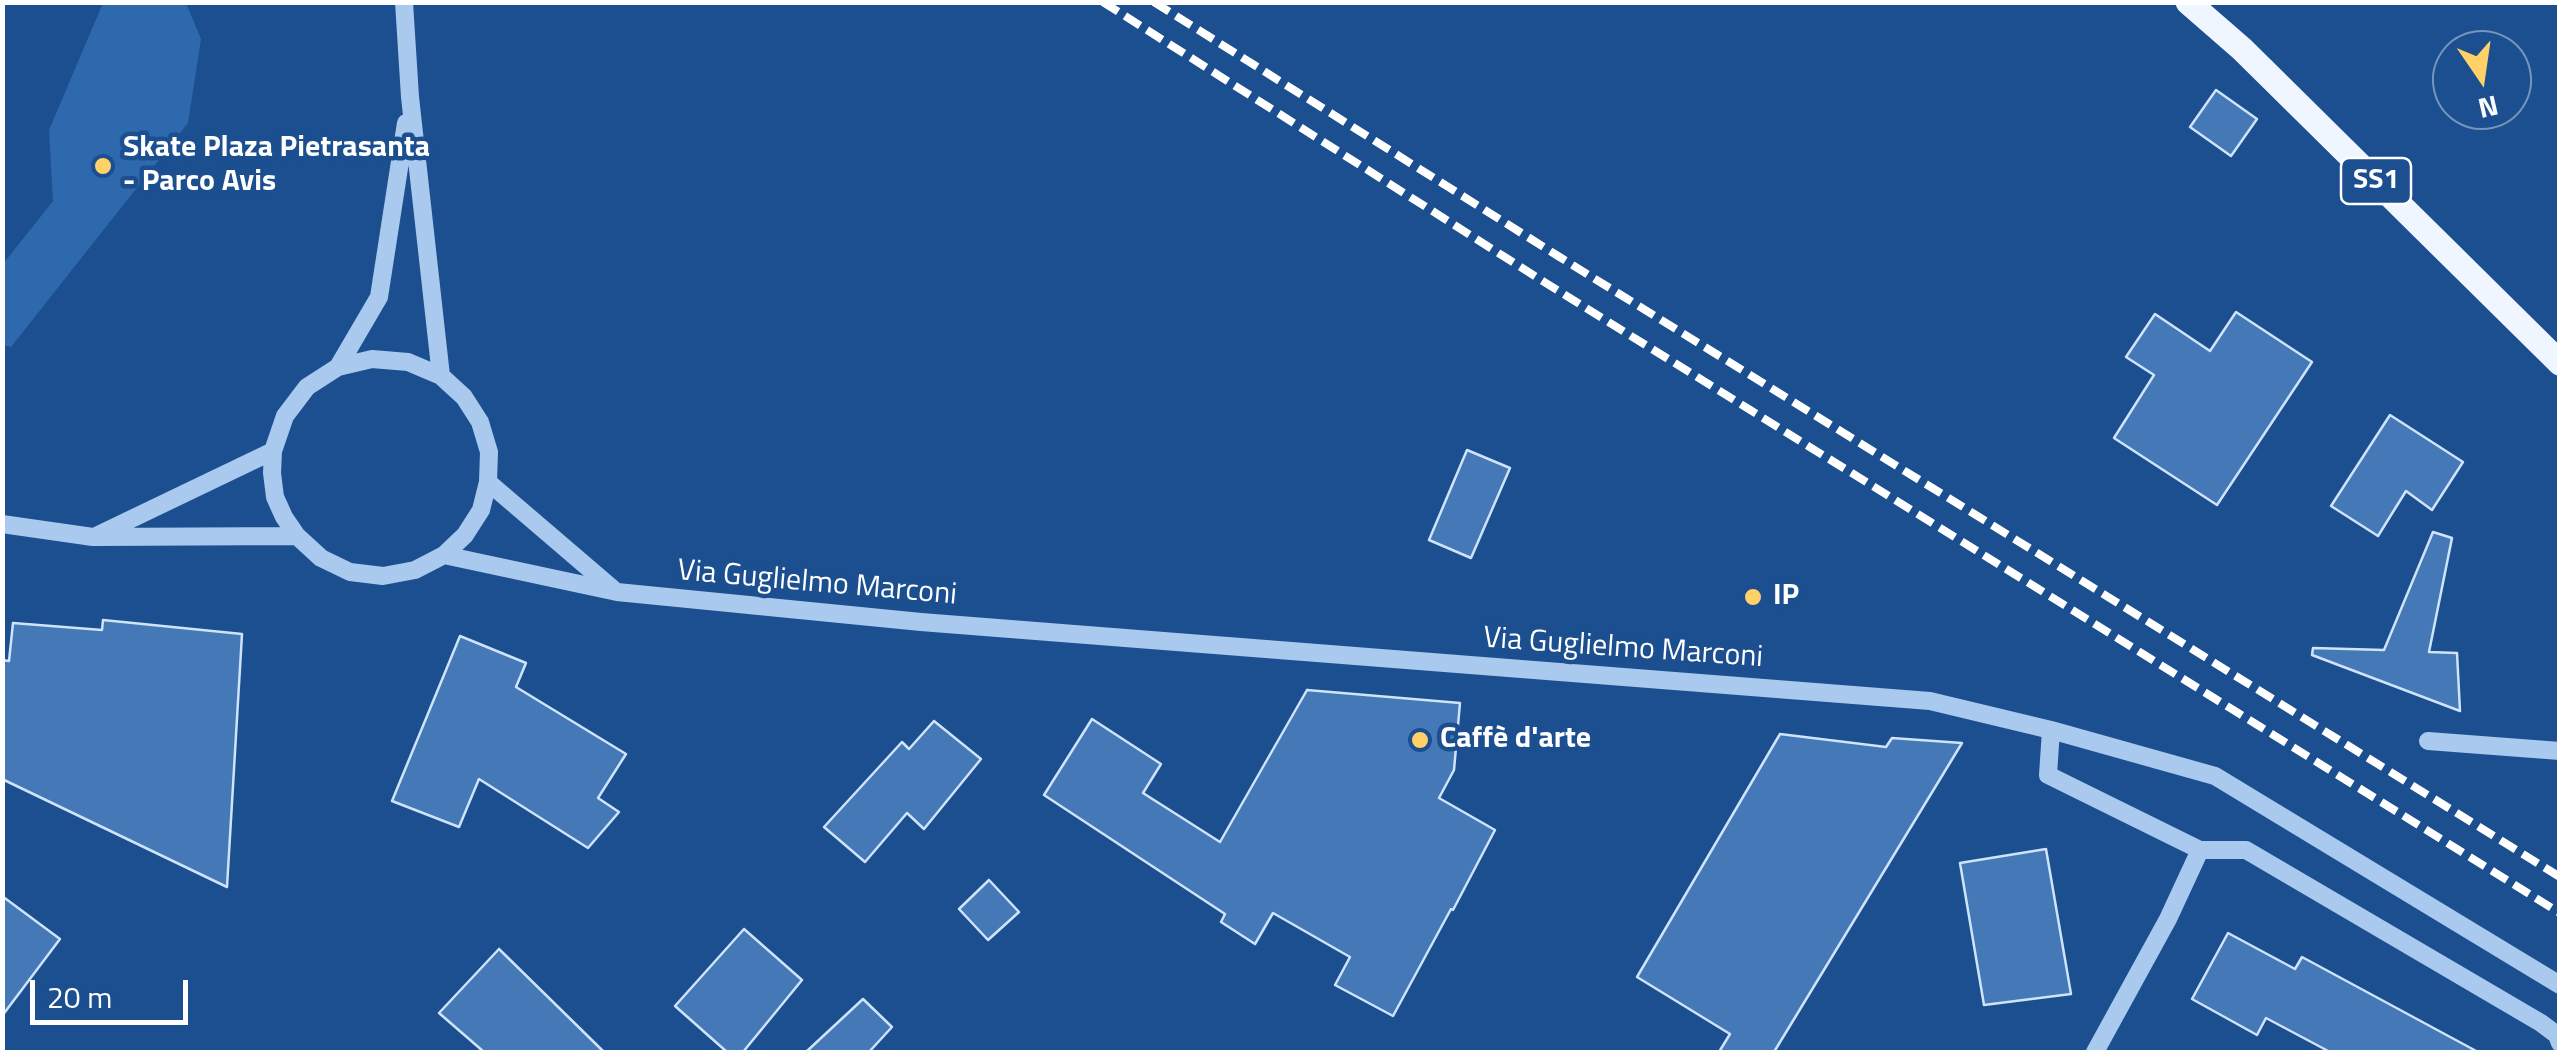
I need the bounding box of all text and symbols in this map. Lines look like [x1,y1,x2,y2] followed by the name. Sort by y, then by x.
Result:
[2432,30,2532,130] north arrow
[2474,85,2503,131] text: N
[123,131,430,202] place label: Skate Plaza Pietrasanta - Parco Avis
[92,155,114,177] marker: Skate Plaza Pietrasanta - Parco Avis
[2341,158,2411,204] road number: SS1
[676,554,958,614] street label: Via Guglielmo Marconi
[1773,579,1799,615] place label: IP
[1742,586,1764,608] marker: IP
[1482,621,1764,677] street label: Via Guglielmo Marconi
[1440,722,1591,758] place label: Caffè d'arte
[1409,729,1431,751] marker: Caffè d'arte
[35,960,192,1022] scale bar
[47,974,112,1020] text: 20 m

